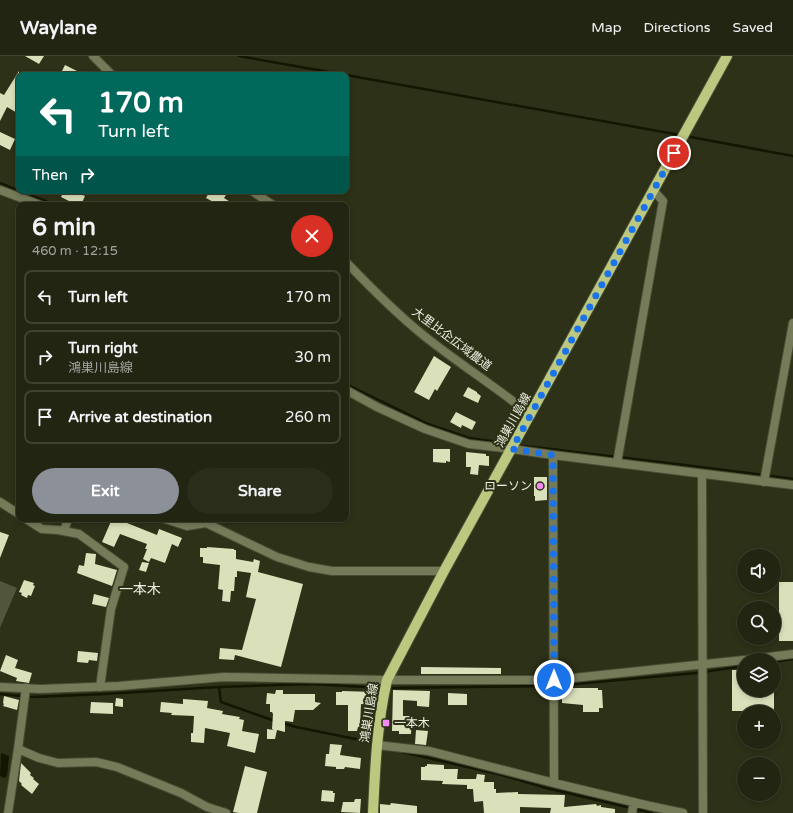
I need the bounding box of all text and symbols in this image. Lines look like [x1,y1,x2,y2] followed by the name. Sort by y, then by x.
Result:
[20,17,97,39] text: Waylane
[591,19,622,36] text: Map
[644,19,711,36] text: Directions
[733,19,773,36] text: Saved
[98,86,184,120] text: 170 m
[32,88,84,140] icon: left
[98,120,170,142] text: Turn left
[657,136,691,170] pin
[663,142,685,164] icon: arrive
[76,164,98,186] icon: right
[32,166,68,184] text: Then
[32,213,96,242] text: 6 min
[291,215,333,257] button: close
[32,243,118,259] text: 460 m · 12:15
[34,286,56,308] icon: left
[68,288,128,306] text: Turn left
[285,288,331,306] text: 170 m
[409,305,495,373] street label: 大里比企広域農道
[68,339,138,357] text: Turn right
[34,346,56,368] icon: right
[294,348,331,366] text: 30 m
[68,360,133,376] text: 鴻巣川島線
[492,390,534,450] street label: 鴻巣川島線
[34,406,56,428] icon: arrive
[68,408,212,426] text: Arrive at destination
[285,408,331,426] text: 260 m
[32,468,179,514] button: Exit
[187,468,333,514] button: Share
[484,479,532,493] place label: ローソン
[535,481,545,491] marker: ローソン
[737,549,781,801] map controls
[737,549,781,593] button: sound
[119,581,161,598] district label: 一本木
[737,601,781,645] button: search
[737,653,781,697] button: layers
[533,659,575,701] position arrow
[357,682,381,744] street label: 鴻巣川島線
[737,705,781,749] button: +
[394,716,430,730] place label: 一本木
[381,718,391,728] marker: 一本木
[737,757,781,801] button: −

